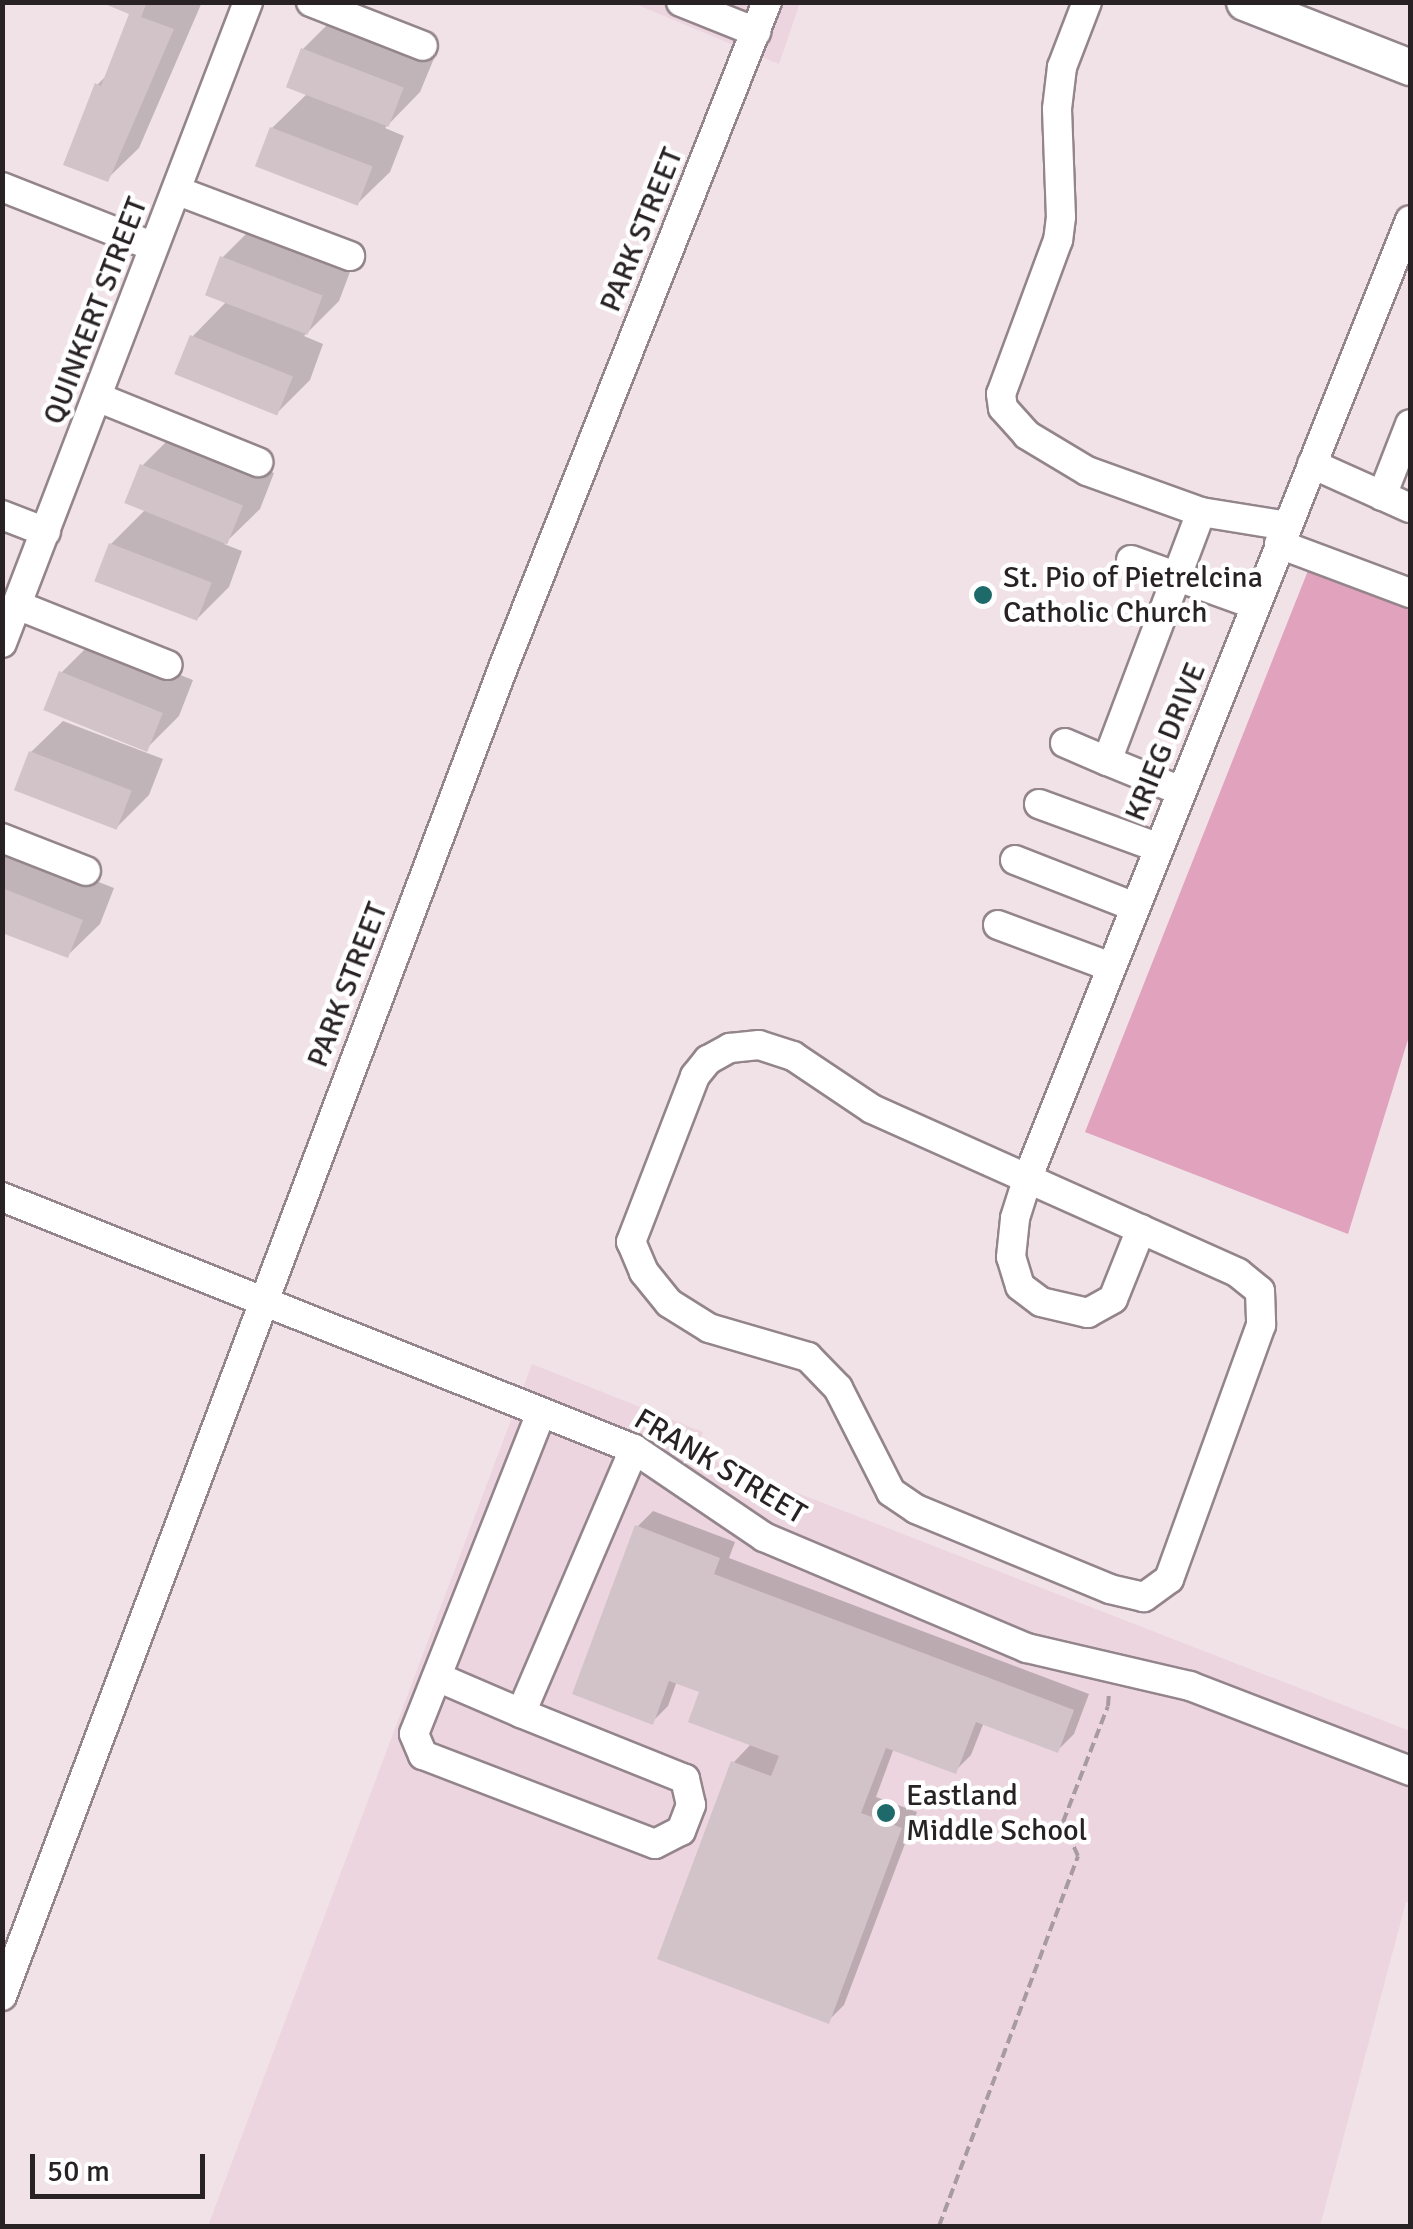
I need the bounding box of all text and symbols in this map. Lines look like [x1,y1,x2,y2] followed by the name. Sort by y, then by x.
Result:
[593,143,691,317] street label: PARK STREET
[36,193,156,429] street label: QUINKERT STREET
[1003,560,1263,630] place label: St. Pio of Pietrelcina Catholic Church
[972,584,994,606] marker: St. Pio of Pietrelcina Catholic Church
[1118,657,1214,827] street label: KRIEG DRIVE
[300,898,396,1072] street label: PARK STREET
[627,1402,813,1532] street label: FRANK STREET
[906,1778,1087,1848] place label: Eastland Middle School
[875,1802,897,1824] marker: Eastland Middle School
[35,2134,210,2196] scale bar
[47,2153,110,2190] text: 50 m

